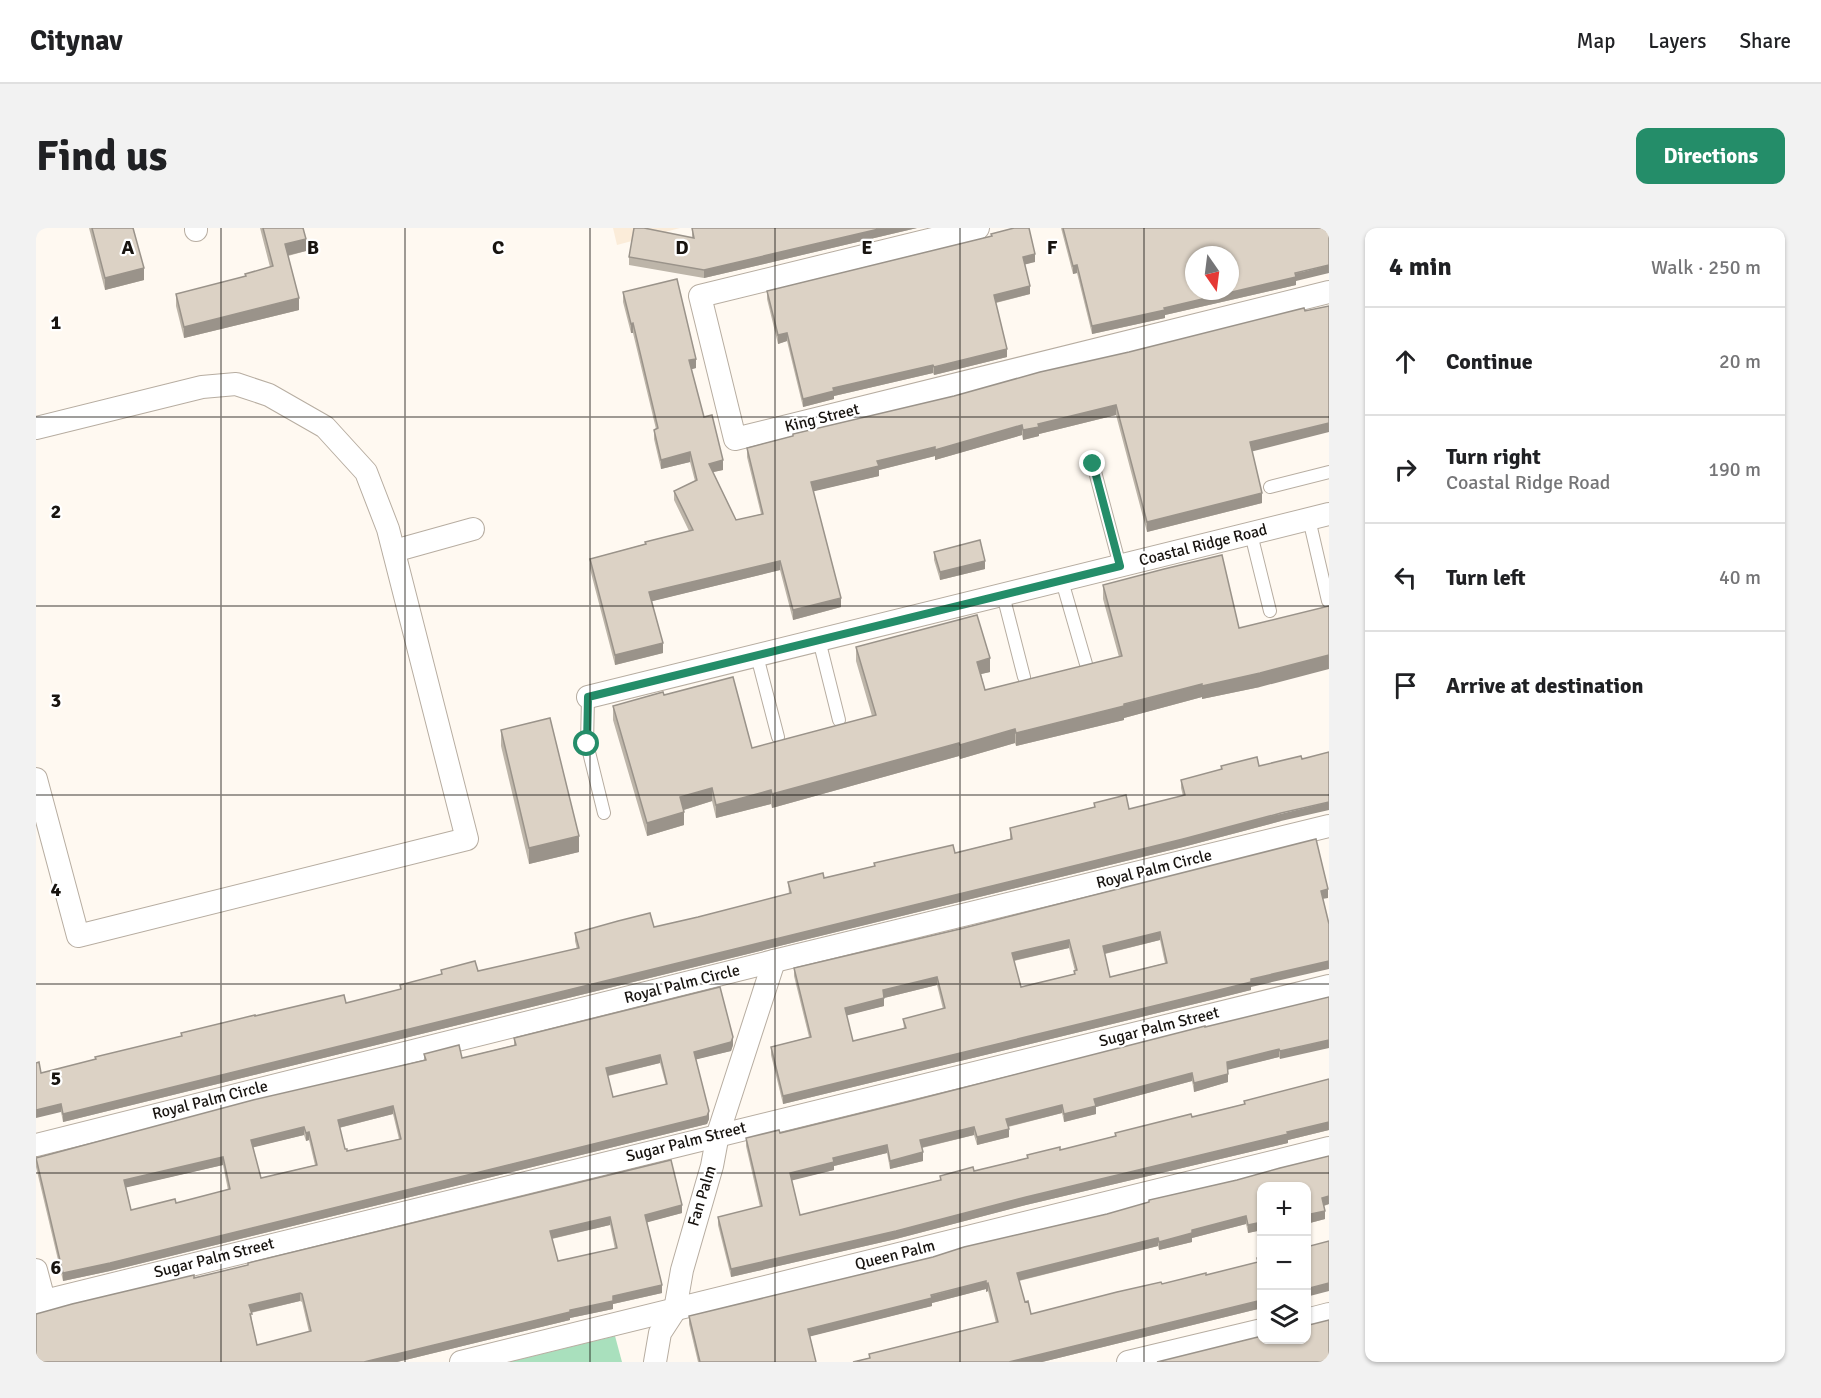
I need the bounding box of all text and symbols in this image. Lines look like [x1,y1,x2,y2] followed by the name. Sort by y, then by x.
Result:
[30,24,123,58] text: Citynav
[1577,28,1615,54] text: Map
[1648,28,1706,54] text: Layers
[1739,28,1791,54] text: Share
[1636,128,1785,184] button: Directions
[36,131,167,182] text: Find us
[122,235,135,260] text: A
[307,235,319,260] text: B
[492,235,504,260] text: C
[675,235,689,260] text: D
[861,235,873,260] text: E
[1047,235,1058,260] text: F
[1185,246,1239,300] north arrow
[1389,251,1452,283] text: 4 min
[1651,255,1761,280] text: Walk · 250 m
[51,310,62,335] text: 1
[1389,345,1422,378] icon: ahead
[1446,348,1533,375] text: Continue
[1719,349,1761,374] text: 20 m
[783,399,862,437] street label: King Street
[1446,443,1541,470] text: Turn right
[1079,450,1105,476] route end
[1389,453,1422,486] icon: right
[1708,457,1761,482] text: 190 m
[1446,470,1610,495] text: Coastal Ridge Road
[51,499,61,524] text: 2
[1137,519,1269,571] street label: Coastal Ridge Road
[1389,561,1422,594] icon: left
[1446,564,1526,591] text: Turn left
[1719,565,1761,590] text: 40 m
[1389,669,1422,702] icon: arrive
[1446,672,1643,699] text: Arrive at destination
[51,688,61,713] text: 3
[573,730,599,756] route start
[1094,845,1214,893] street label: Royal Palm Circle
[51,877,62,902] text: 4
[622,960,742,1008] street label: Royal Palm Circle
[1097,1002,1222,1052] street label: Sugar Palm Street
[51,1066,61,1091] text: 5
[150,1076,270,1124] street label: Royal Palm Circle
[624,1117,749,1167] street label: Sugar Palm Street
[683,1163,721,1229] street label: Fan Palm
[1257,1182,1311,1344] map controls
[1257,1182,1311,1236] button: +
[152,1233,277,1283] street label: Sugar Palm Street
[853,1235,937,1275] street label: Queen Palm
[1257,1236,1311,1290] button: −
[51,1255,62,1280] text: 6
[1257,1290,1311,1344] button: layers

